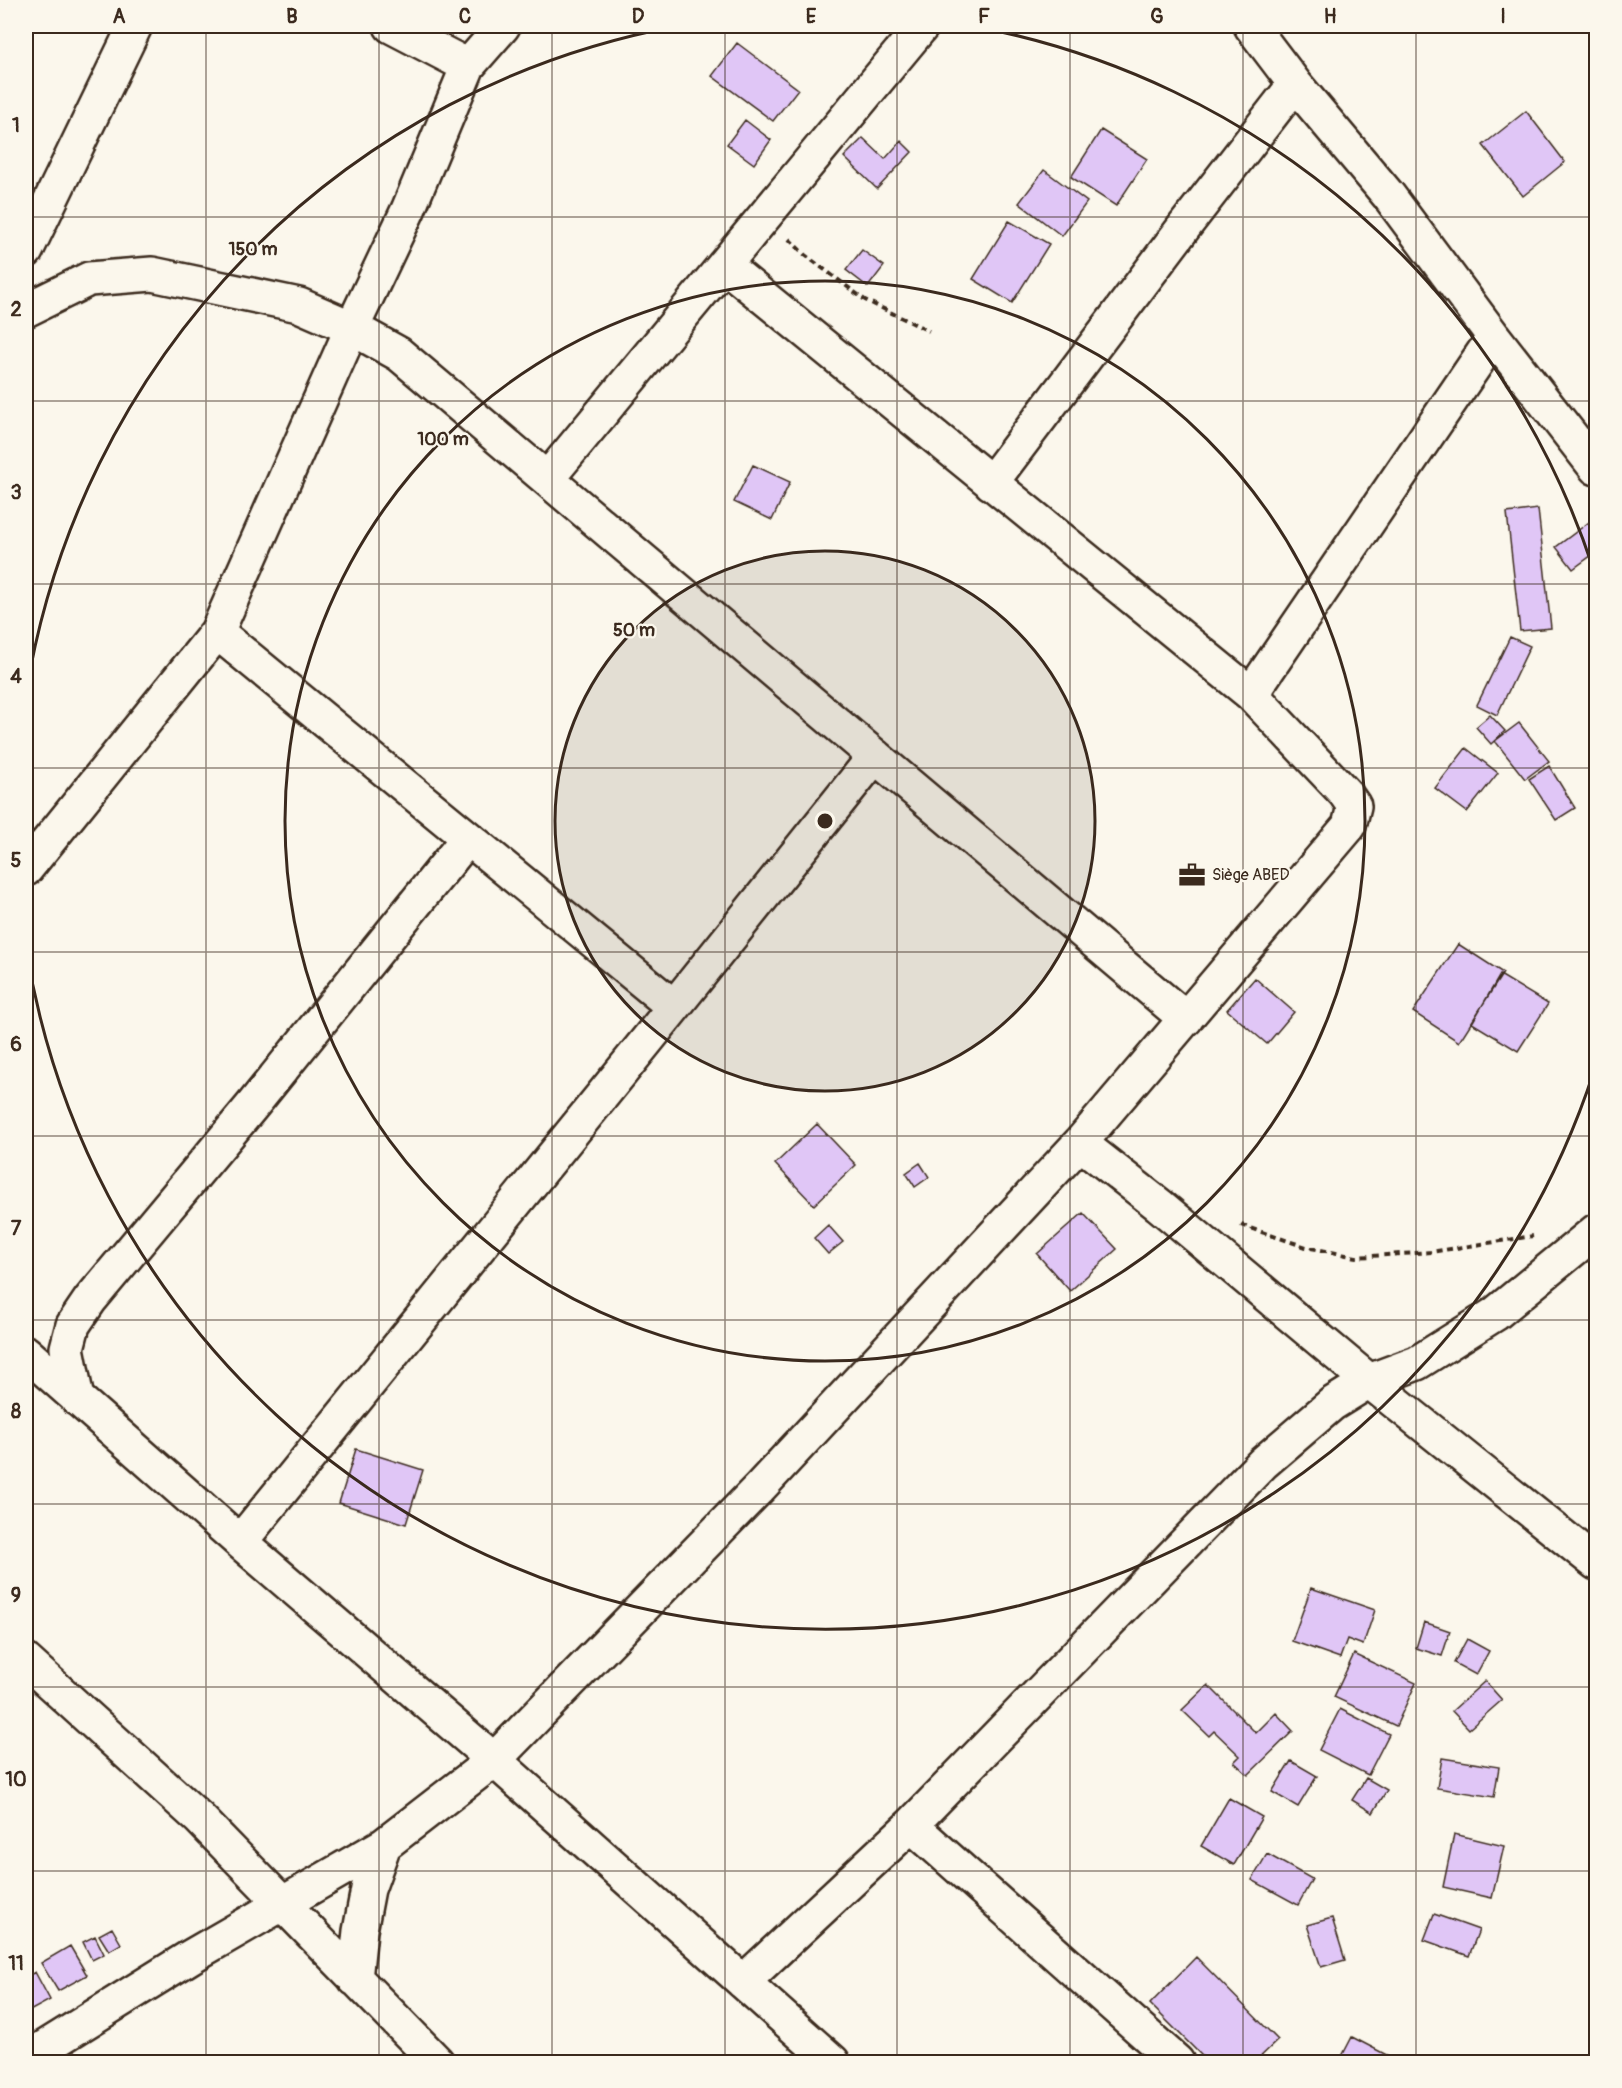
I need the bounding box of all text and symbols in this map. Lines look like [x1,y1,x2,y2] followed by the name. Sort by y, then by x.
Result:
[113,4,126,29] text: A
[286,4,298,29] text: B
[459,4,471,29] text: C
[632,4,645,29] text: D
[806,4,817,29] text: E
[978,4,990,29] text: F
[1150,4,1164,29] text: G
[1324,4,1337,29] text: H
[1500,4,1506,29] text: I
[12,113,20,138] text: 1
[229,238,278,261] text: 150 m
[10,297,22,322] text: 2
[417,428,469,451] text: 100 m
[10,480,22,505] text: 3
[613,619,655,642] text: 50 m
[10,664,22,689] text: 4
[815,811,835,831] centre of rings
[11,848,22,873] text: 5
[1177,860,1207,890] office icon: Siège ABED
[1212,865,1289,885] place label: Siège ABED
[10,1032,22,1057] text: 6
[11,1216,22,1241] text: 7
[11,1399,21,1424] text: 8
[11,1583,21,1608] text: 9
[5,1767,27,1792] text: 10
[8,1951,24,1976] text: 11

